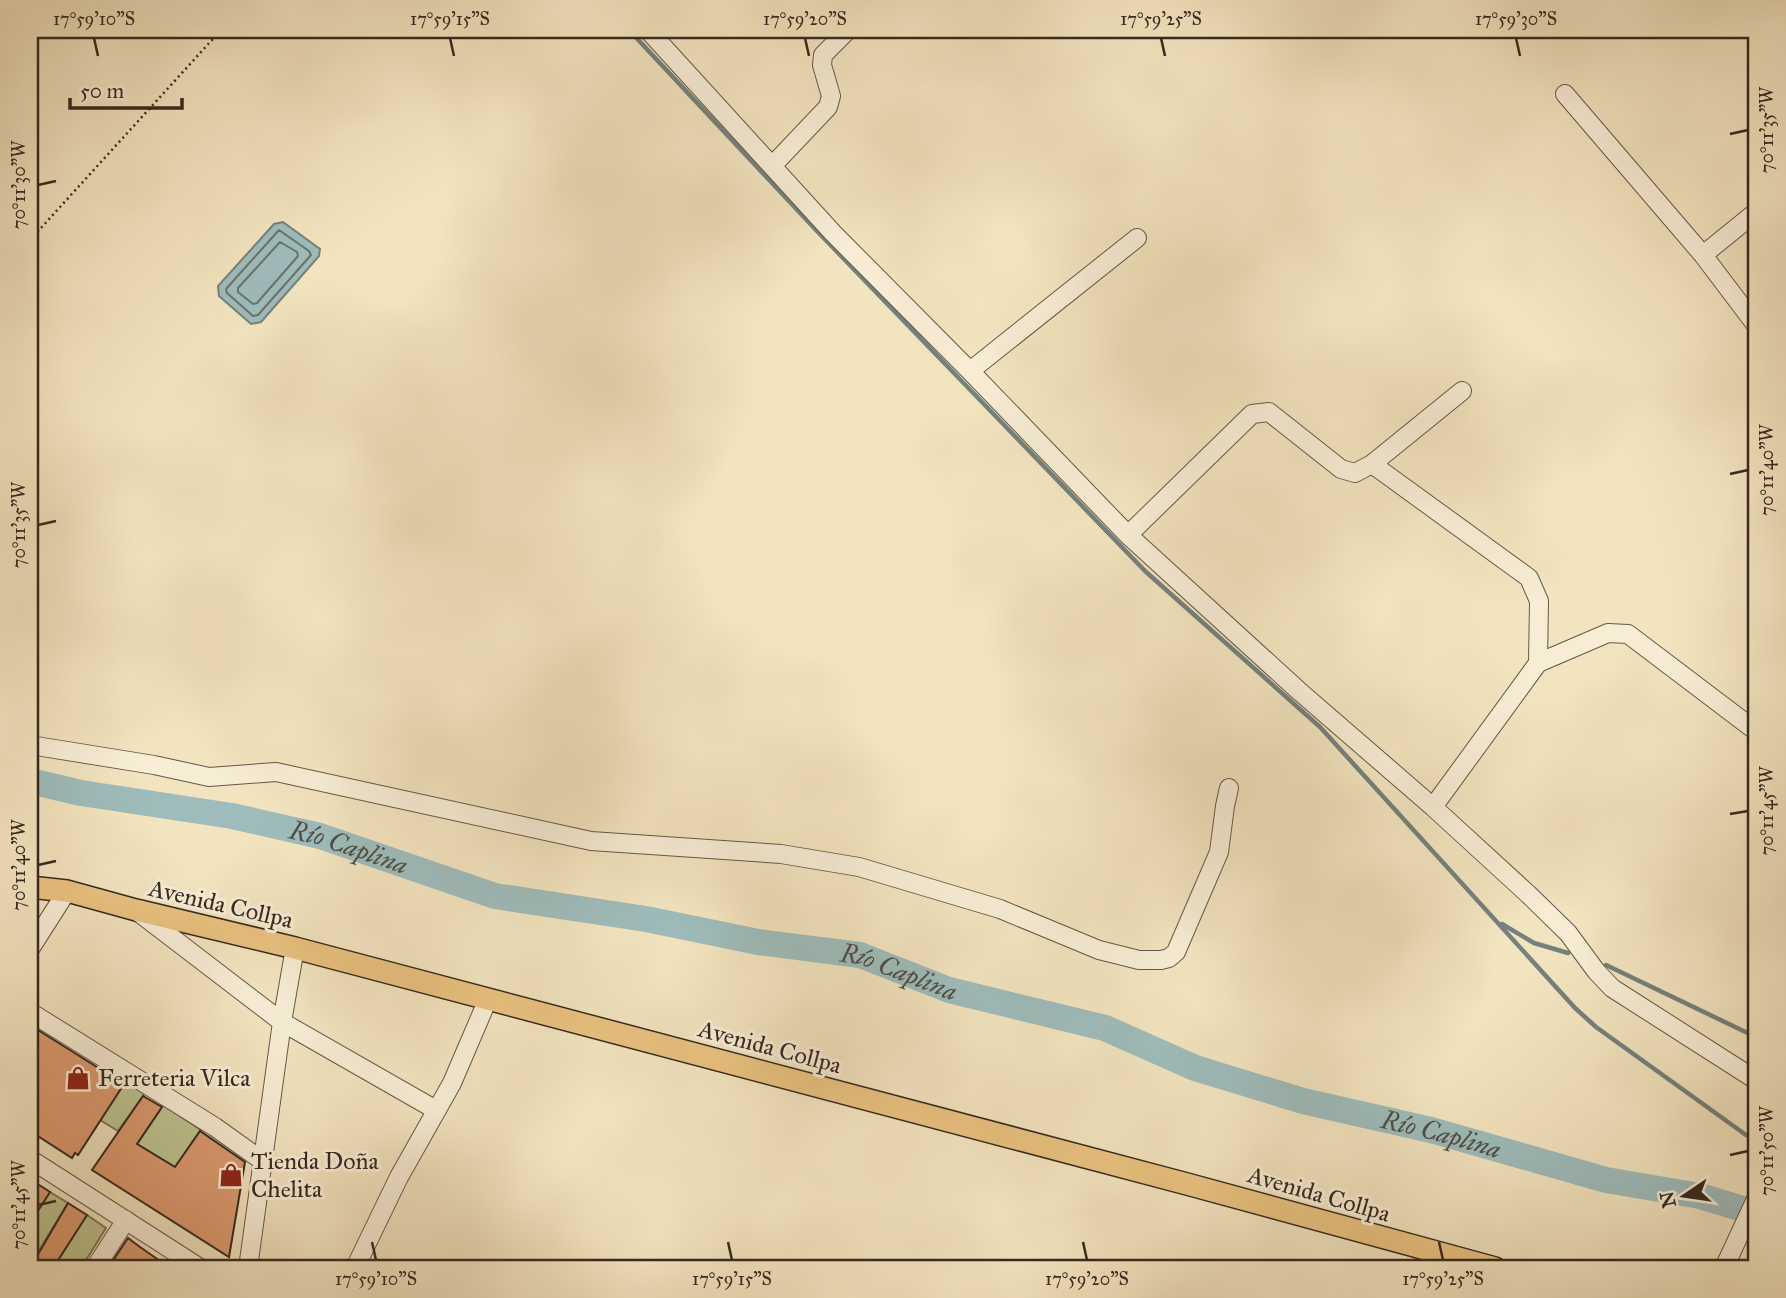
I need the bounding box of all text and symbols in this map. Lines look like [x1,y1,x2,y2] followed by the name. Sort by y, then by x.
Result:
[53,8,135,30] text: 17°59'10"S
[410,8,490,30] text: 17°59'15"S
[763,8,847,30] text: 17°59'20"S
[1120,8,1202,30] text: 17°59'25"S
[1475,8,1557,30] text: 17°59'30"S
[70,66,182,110] scale bar
[80,78,125,104] text: 50 m
[1756,86,1778,173] text: 70°11'35"W
[8,140,30,229] text: 70°11'30"W
[1756,423,1778,516] text: 70°11'40"W
[8,481,30,568] text: 70°11'35"W
[1756,766,1778,856] text: 70°11'45"W
[286,813,412,881] water label: Río Caplina
[8,818,30,911] text: 70°11'40"W
[145,873,297,935] street label: Avenida Collpa
[838,937,960,1007] water label: Río Caplina
[694,1013,846,1081] street label: Avenida Collpa
[98,1063,251,1093] place label: Ferreteria Vilca
[64,1064,92,1092] shop icon: Ferreteria Vilca
[1377,1103,1505,1165] water label: Río Caplina
[1756,1105,1778,1196] text: 70°11'50"W
[251,1146,379,1204] place label: Tienda Doña Chelita
[1243,1159,1395,1229] street label: Avenida Collpa
[8,1160,30,1250] text: 70°11'45"W
[217,1161,245,1189] shop icon: Tienda Doña Chelita
[1650,1162,1720,1232] north arrow
[1655,1189,1681,1210] text: N
[335,1268,417,1290] text: 17°59'10"S
[692,1268,772,1290] text: 17°59'15"S
[1045,1268,1129,1290] text: 17°59'20"S
[1402,1268,1484,1290] text: 17°59'25"S

